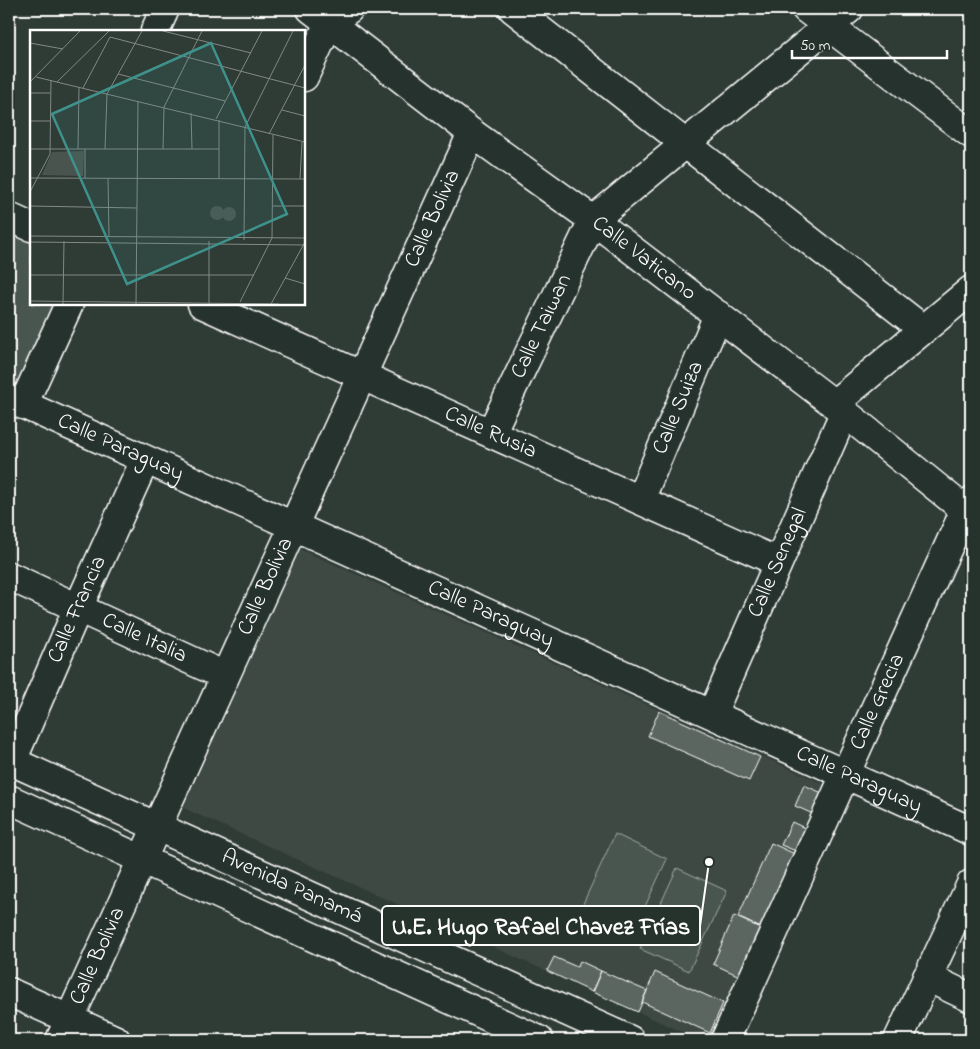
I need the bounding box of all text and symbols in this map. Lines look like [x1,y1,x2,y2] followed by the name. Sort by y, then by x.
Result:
[792,28,948,60] scale bar
[30,30,305,305] inset map
[800,35,831,57] text: 50 m
[397,165,469,273] street label: Calle Bolivia
[585,208,703,309] street label: Calle Vaticano
[503,269,581,384] street label: Calle Taiwan
[645,356,713,459] street label: Calle Suiza
[439,398,542,468] street label: Calle Rusia
[52,406,189,491] street label: Calle Paraguay
[740,503,816,623] street label: Calle Senegal
[230,532,302,641] street label: Calle Bolivia
[40,551,116,668] street label: Calle Francia
[422,572,559,658] street label: Calle Paraguay
[96,605,192,672] street label: Calle Italia
[842,649,914,755] street label: Calle Grecia
[791,738,927,824] street label: Calle Paraguay
[216,842,367,933] street label: Avenida Panamá
[62,902,134,1010] street label: Calle Bolivia
[382,906,700,945] callout: U.E. Hugo Rafael Chavez Frías
[392,911,690,947] text: U.E. Hugo Rafael Chavez Frías

